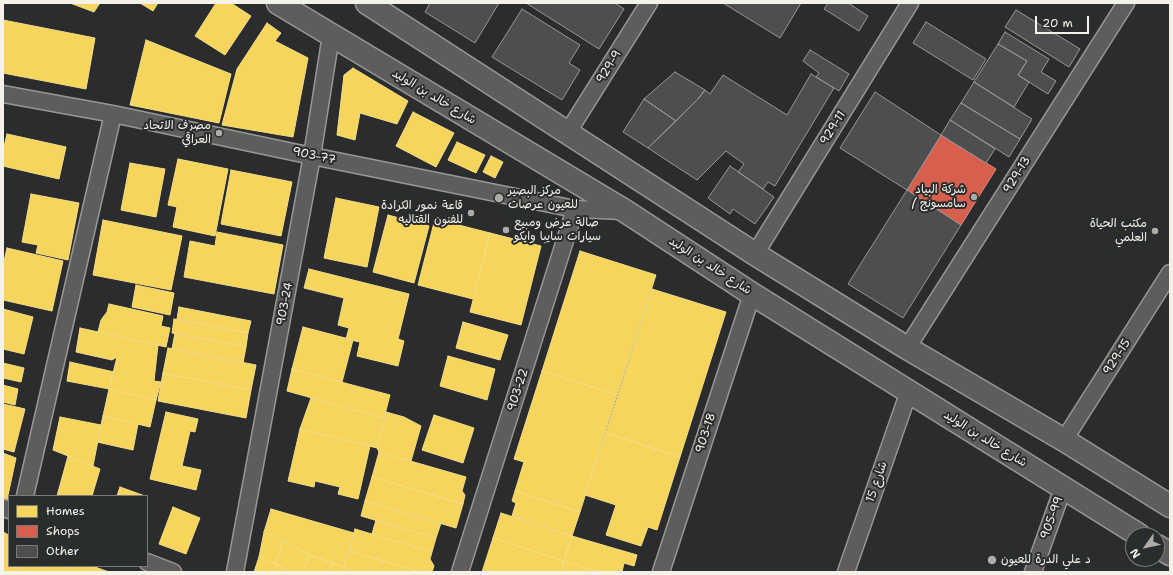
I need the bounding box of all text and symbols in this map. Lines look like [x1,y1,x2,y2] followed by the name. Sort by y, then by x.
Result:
[1037,8,1091,34] scale bar
[1042,15,1073,31] text: 20 m
[593,48,625,86] street label: 929-9
[389,66,479,128] street label: شارع خالد بن الوليد
[817,108,849,148] street label: 929-11
[143,119,211,147] place label: مصرف الاتحاد العراقي
[214,128,224,138] marker: مصرف الاتحاد العراقي
[291,144,337,168] street label: 903-77
[1000,154,1034,196] street label: 929-13
[912,183,966,211] place label: شركة البياد / سامسونج
[508,184,578,212] place label: مركز البصير للعيون عرصات
[493,192,505,204] marker: مركز البصير للعيون عرصات
[969,192,979,202] marker: شركة البياد / سامسونج
[381,199,463,227] place label: قاعة نمور الكرادة للفنون القتاليه
[466,208,476,218] marker: قاعة نمور الكرادة للفنون القتاليه
[514,216,601,244] place label: صالة عرض ومبيع سيارات سايبا وايكو
[1090,217,1147,245] place label: مكتب الحياة العلمي
[501,225,511,235] marker: صالة عرض ومبيع سيارات سايبا وايكو
[1150,226,1160,236] marker: مكتب الحياة العلمي
[666,234,754,298] street label: شارع خالد بن الوليد
[274,281,296,327] street label: 903-24
[1100,336,1134,378] street label: 929-15
[504,367,532,413] street label: 903-22
[941,408,1029,470] street label: شارع خالد بن الوليد
[693,411,719,455] street label: 903-18
[863,460,891,504] street label: شارع 15
[8,495,148,567] legend
[1038,495,1066,541] street label: 905-99
[46,503,85,519] text: Homes
[46,523,80,539] text: Shops
[1125,527,1165,567] north arrow
[46,543,79,559] text: Other
[1127,546,1144,561] text: N
[1001,553,1091,567] place label: د علي الدرة للعيون
[986,554,998,566] marker: د علي الدرة للعيون

